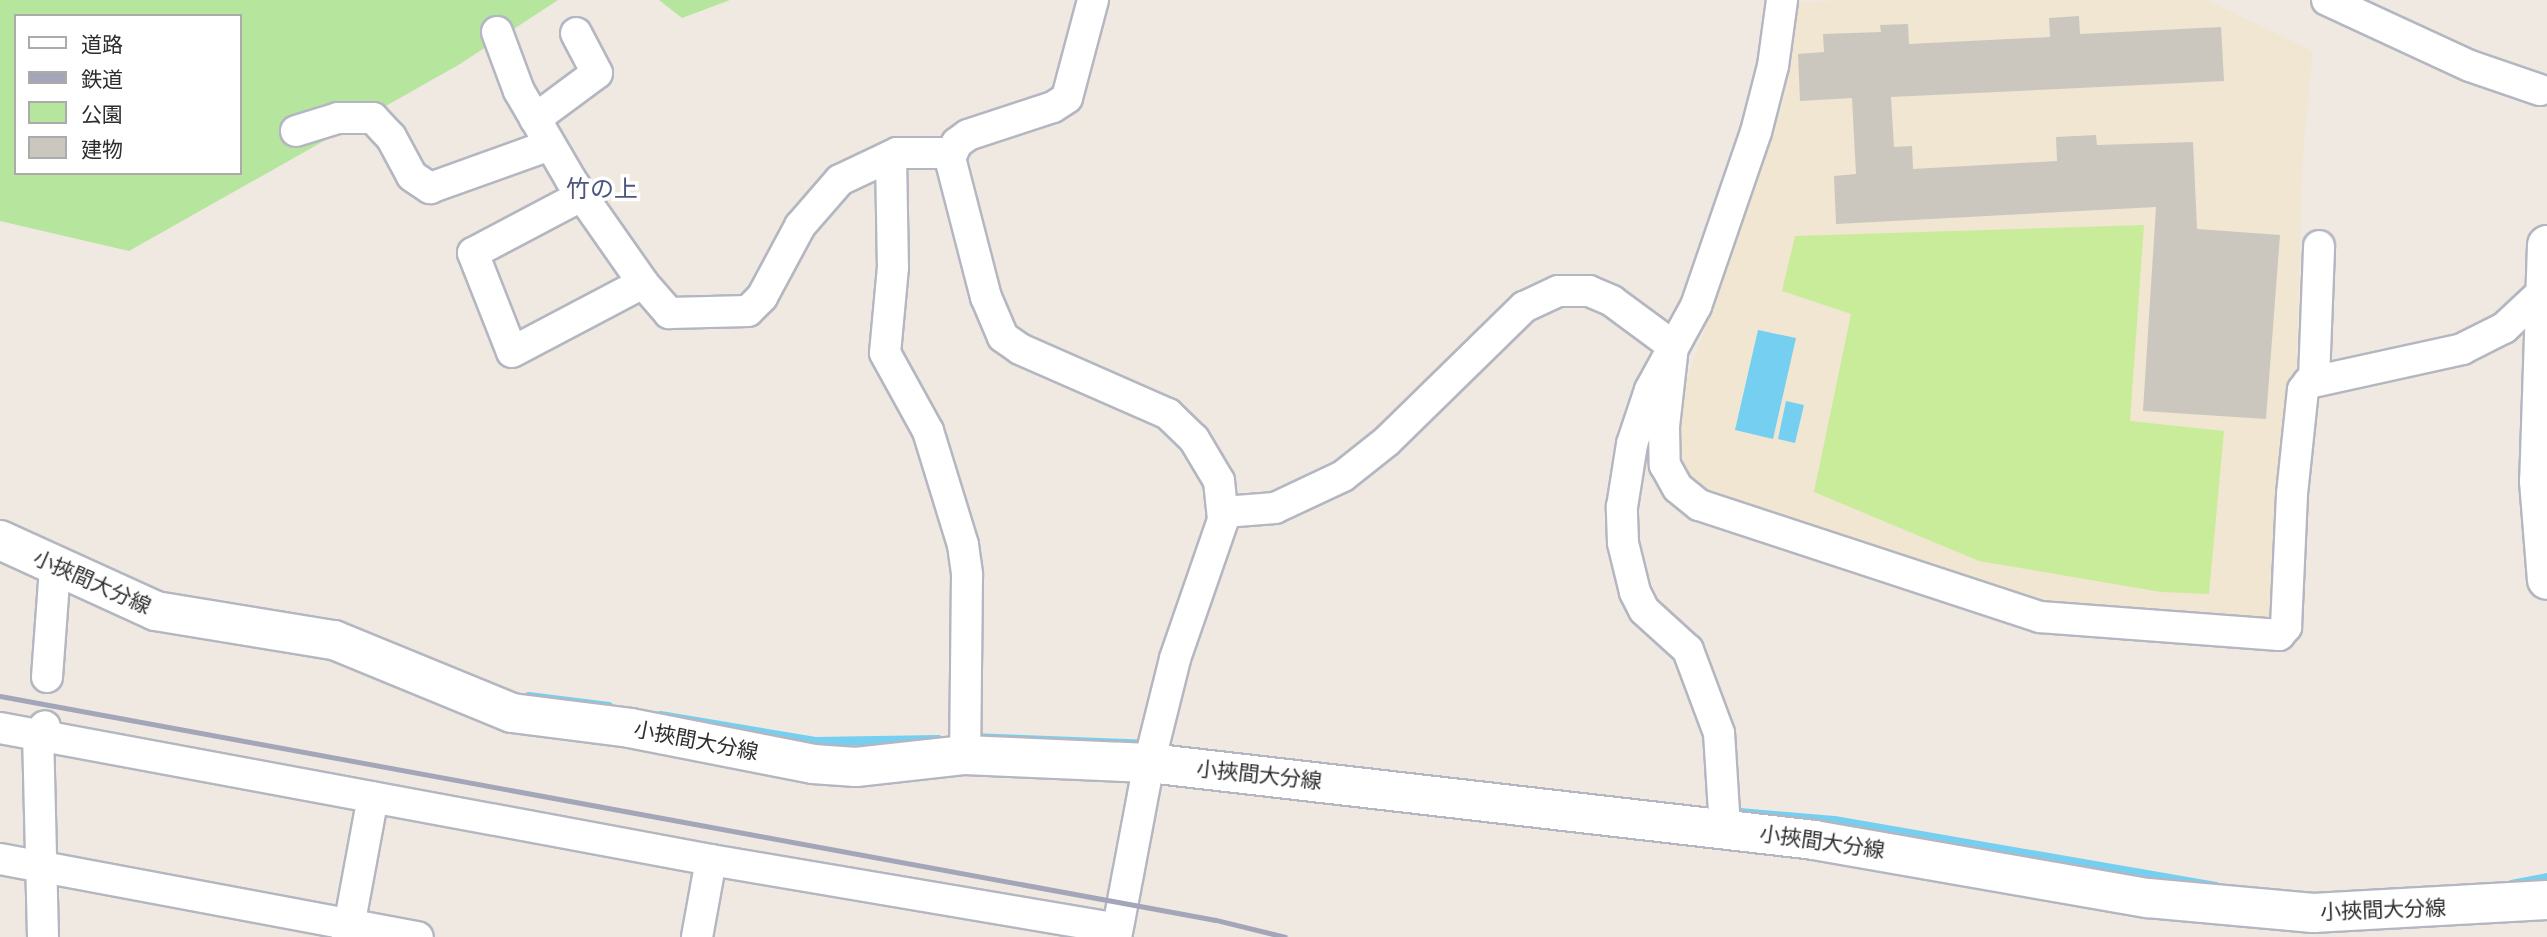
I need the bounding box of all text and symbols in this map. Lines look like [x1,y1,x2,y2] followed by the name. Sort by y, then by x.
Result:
[14,14,242,175] legend
[81,33,123,56] text: 道路
[81,68,123,91] text: 鉄道
[81,103,123,126] text: 公園
[81,138,123,161] text: 建物
[566,175,638,203] district label: 竹の上
[29,545,155,619] street label: 小挾間大分線
[632,717,760,765] street label: 小挾間大分線
[1195,756,1323,794] street label: 小挾間大分線
[1758,821,1886,863] street label: 小挾間大分線
[2320,895,2446,925] street label: 小挾間大分線

